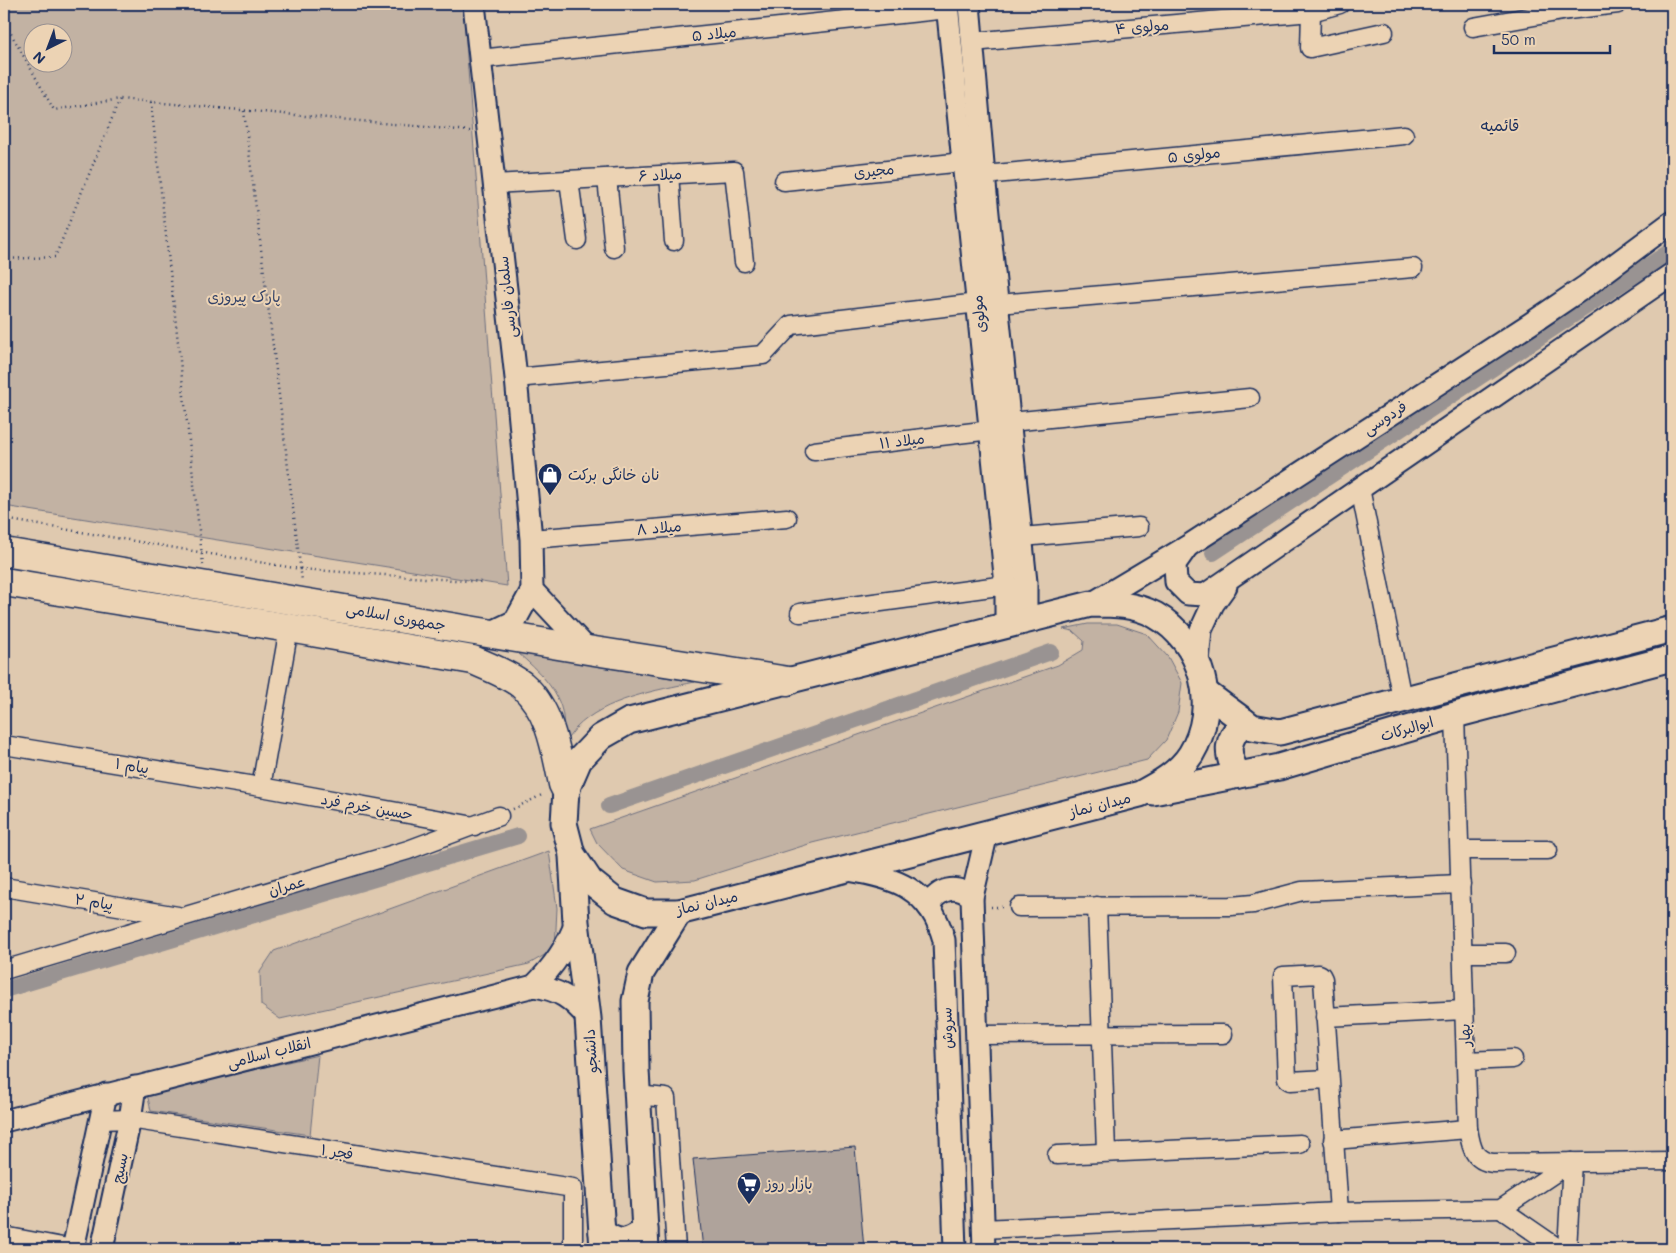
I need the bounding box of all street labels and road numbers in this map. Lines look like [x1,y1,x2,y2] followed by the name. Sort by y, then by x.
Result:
[1114,14,1170,38] street label: مولوی ۴
[690,21,737,45] street label: میلاد ۵
[1166,141,1221,167] street label: مولوی ۵
[853,158,895,182] street label: مجیری
[638,163,682,185] street label: میلاد ۶
[492,255,521,339] street label: سلمان فارسی
[966,294,990,334] street label: مولوی
[1359,396,1411,440] street label: فردوسی
[878,427,926,453] street label: میلاد ۱۱
[636,515,682,539] street label: میلاد ۸
[345,597,448,636] street label: جمهوری اسلامی
[1378,711,1436,745] street label: ابوالبرکات
[113,752,151,780] street label: پیام ۱
[1066,787,1133,822] street label: میدان نماز
[319,788,415,827] street label: حسین خرم فرد
[266,870,308,900] street label: عمران
[673,885,740,919] street label: میدان نماز
[73,888,115,916] street label: پیام ۲
[935,1007,958,1049] street label: سروش
[1454,1023,1474,1048] street label: بهار
[578,1028,602,1075] street label: دانشجو
[225,1032,313,1073] street label: انقلاب اسلامی
[320,1139,355,1163] street label: فجر ۱
[106,1151,133,1185] street label: بسیج

